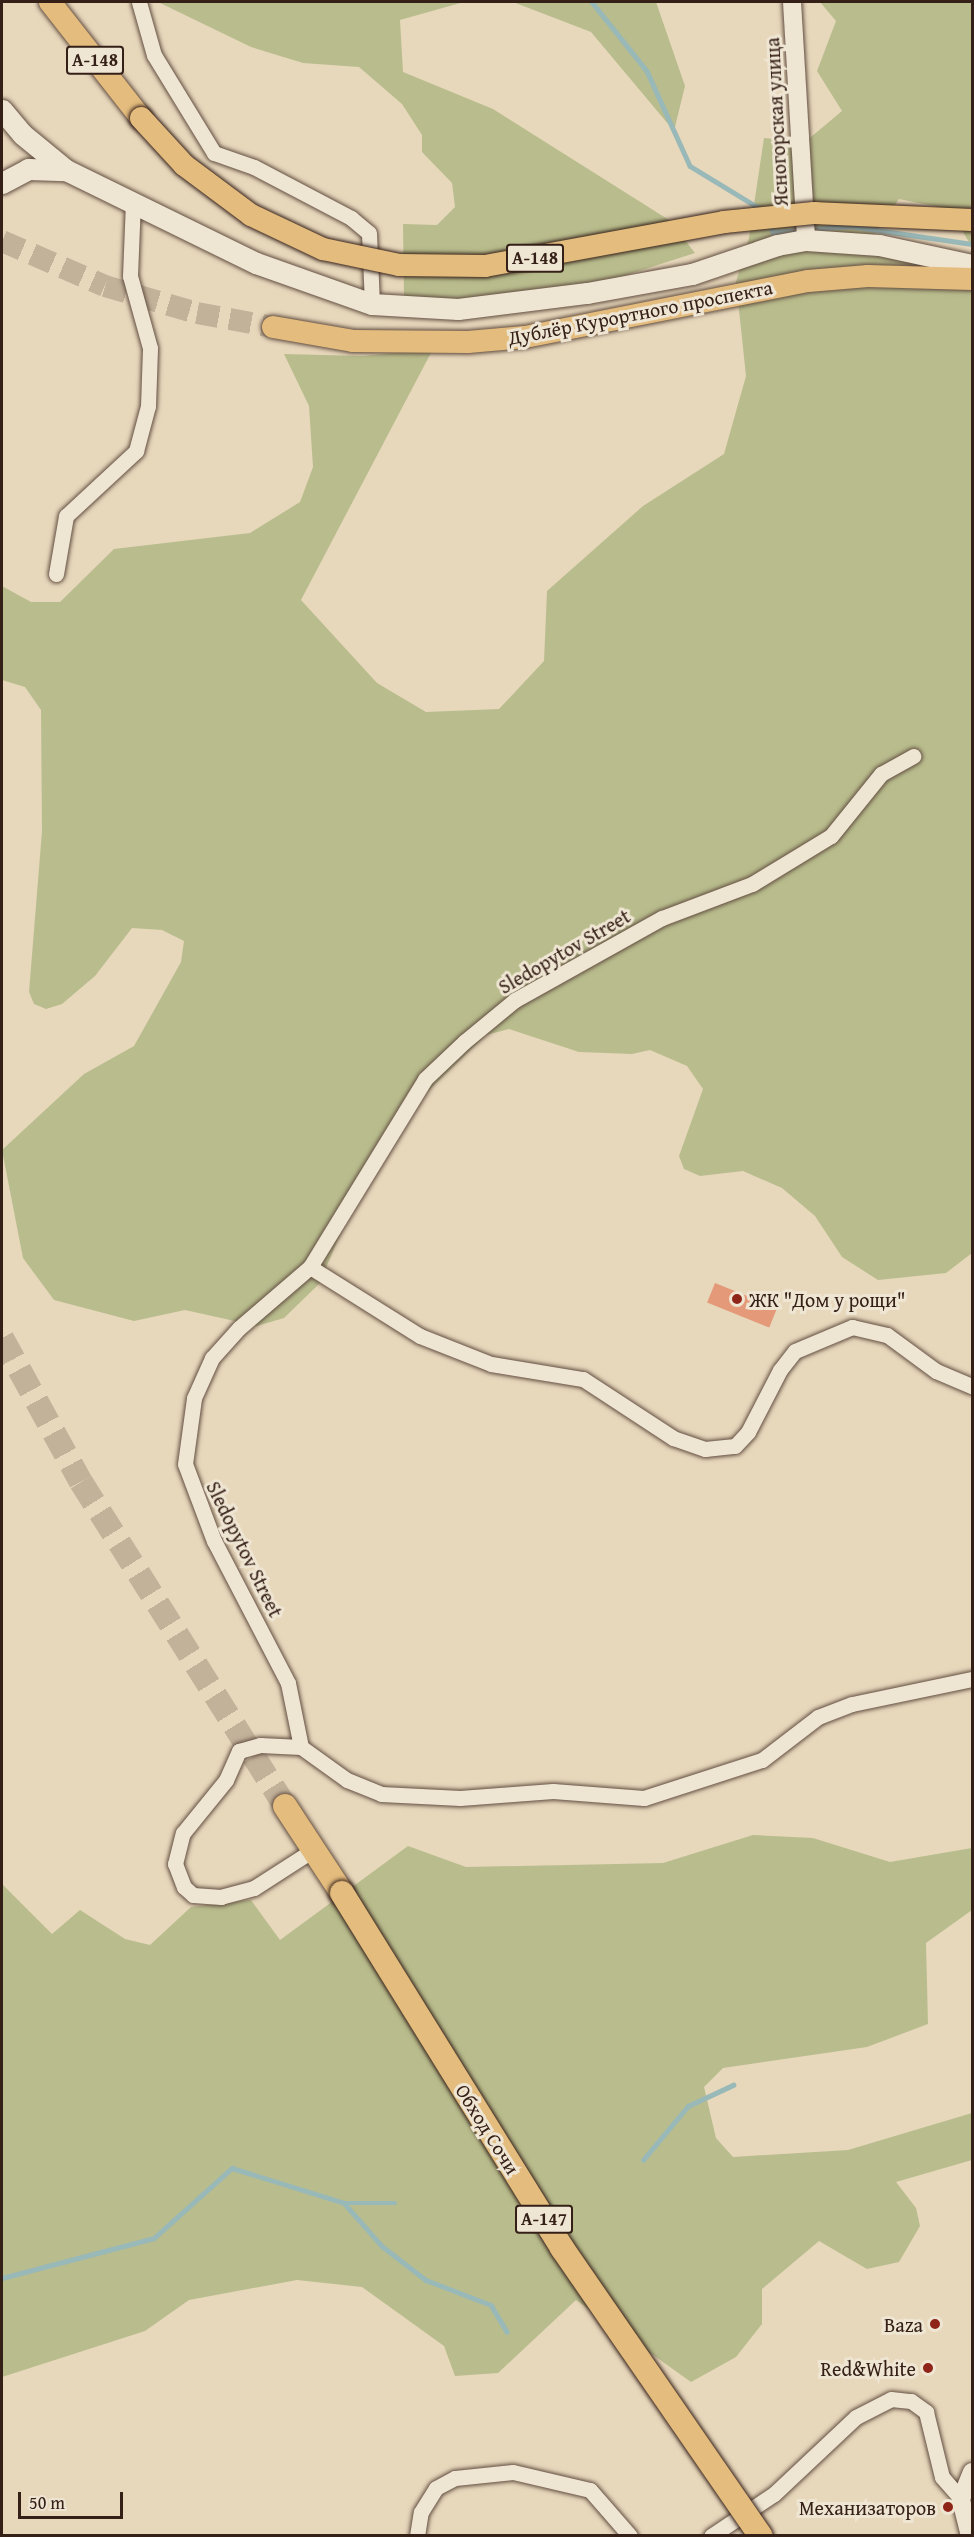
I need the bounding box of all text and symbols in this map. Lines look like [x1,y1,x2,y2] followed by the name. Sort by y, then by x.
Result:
[760,37,792,207] street label: Ясногорская улица
[65,45,125,75] road number: А-148
[505,243,565,273] road number: А-148
[506,275,774,349] street label: Дублёр Курортного проспекта
[494,904,634,998] street label: Sledopytov Street
[749,1287,906,1311] place label: ЖК "Дом у рощи"
[730,1292,744,1306] marker: ЖК "Дом у рощи"
[202,1477,288,1621] street label: Sledopytov Street
[451,2080,525,2178] street label: Обход Сочи
[514,2204,574,2234] road number: А-147
[884,2312,923,2336] place label: Baza
[928,2317,942,2331] marker: Baza
[821,2356,916,2380] place label: Red&White
[921,2361,935,2375] marker: Red&White
[21,2480,126,2518] scale bar
[29,2489,65,2516] text: 50 m
[799,2495,936,2519] place label: Механизаторов
[941,2500,955,2514] marker: Механизаторов

